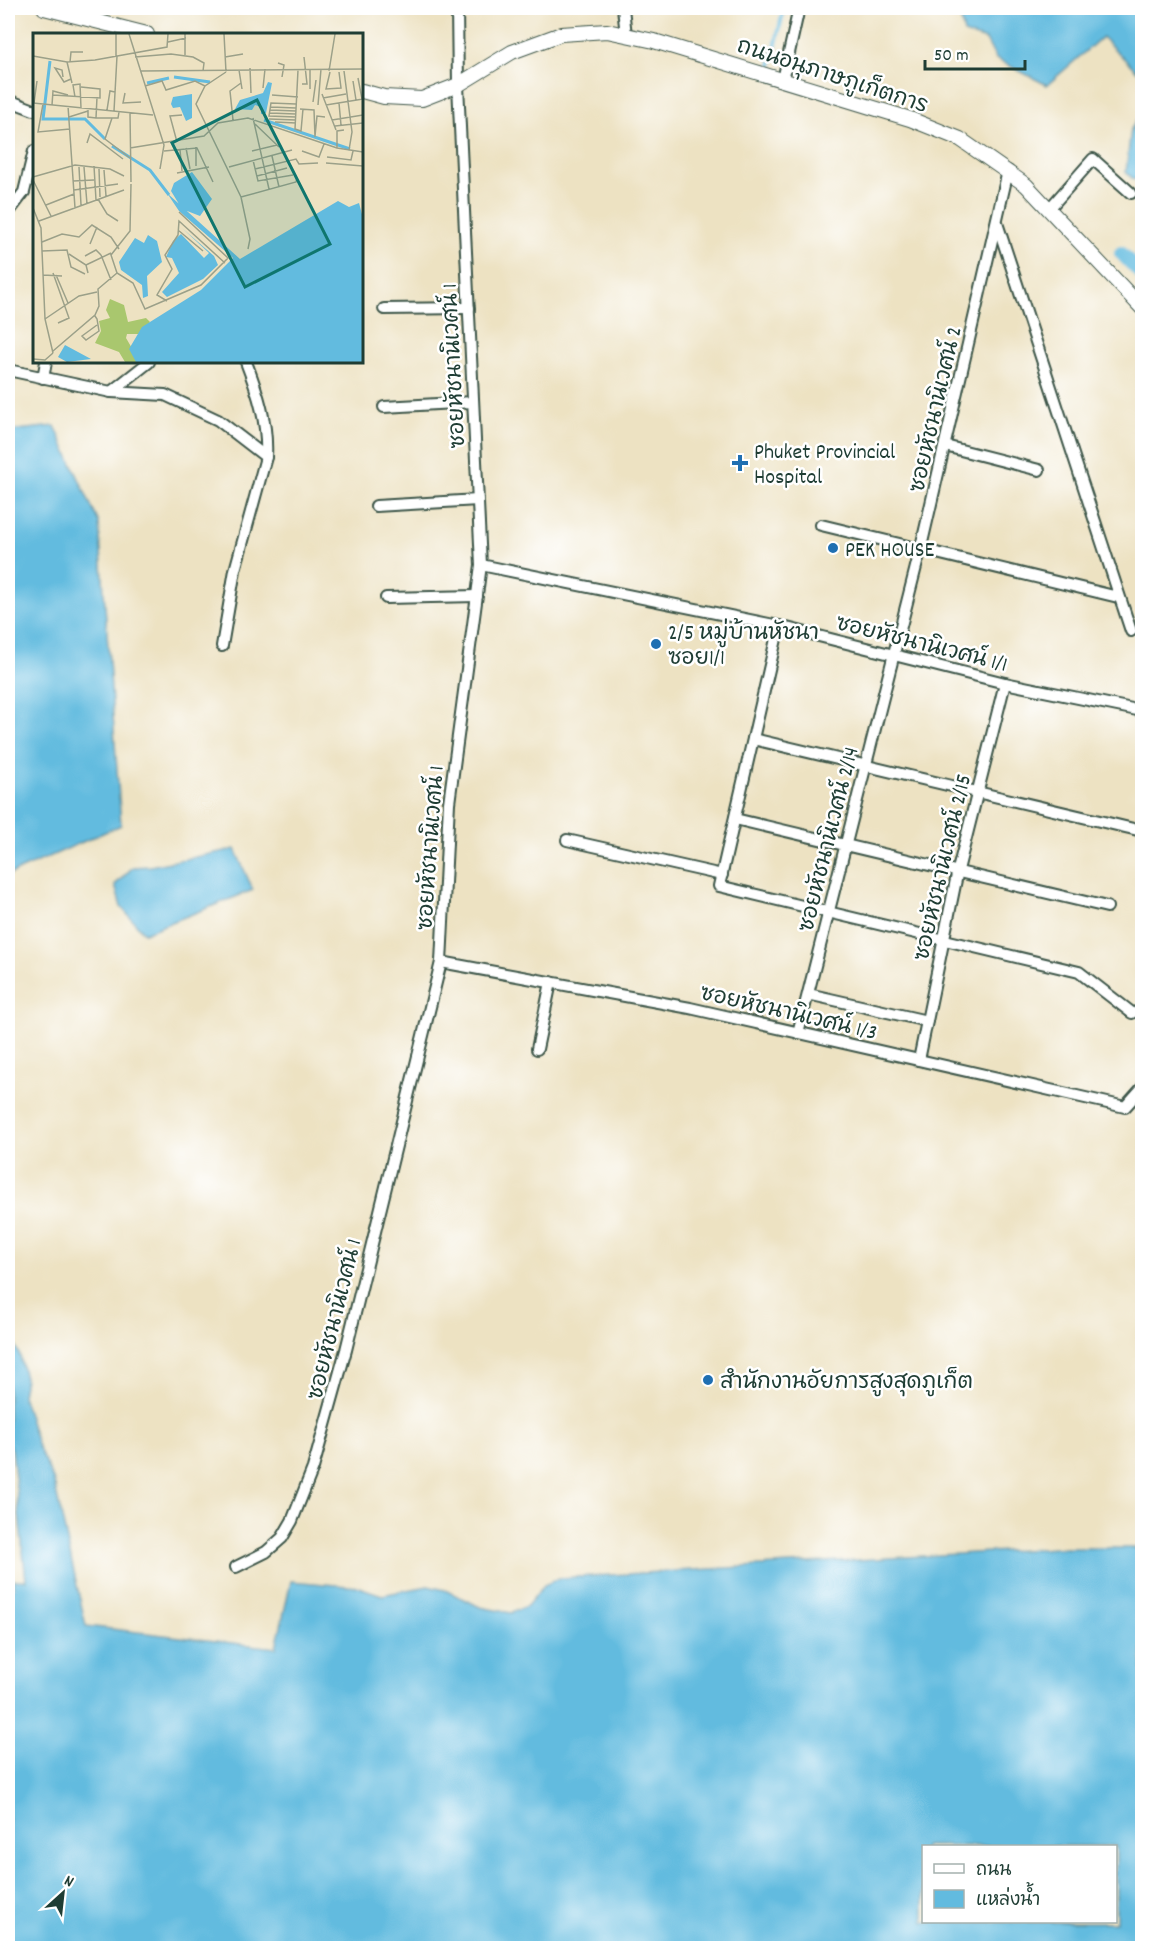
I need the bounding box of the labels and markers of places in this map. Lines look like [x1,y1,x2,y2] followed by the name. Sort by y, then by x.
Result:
[754,438,895,494] place label: Phuket Provincial Hospital
[731,454,749,472] marker: Phuket Provincial Hospital
[845,536,934,567] place label: PEK HOUSE
[826,541,840,555] marker: PEK HOUSE
[668,617,819,675] place label: 2/5 หมู่บ้านหัชนา ซอย1/1
[649,637,663,651] marker: 2/5 หมู่บ้านหัชนา ซอย1/1
[720,1366,973,1399] place label: สำนักงานอัยการสูงสุดภูเก็ต
[701,1373,715,1387] marker: สำนักงานอัยการสูงสุดภูเก็ต

